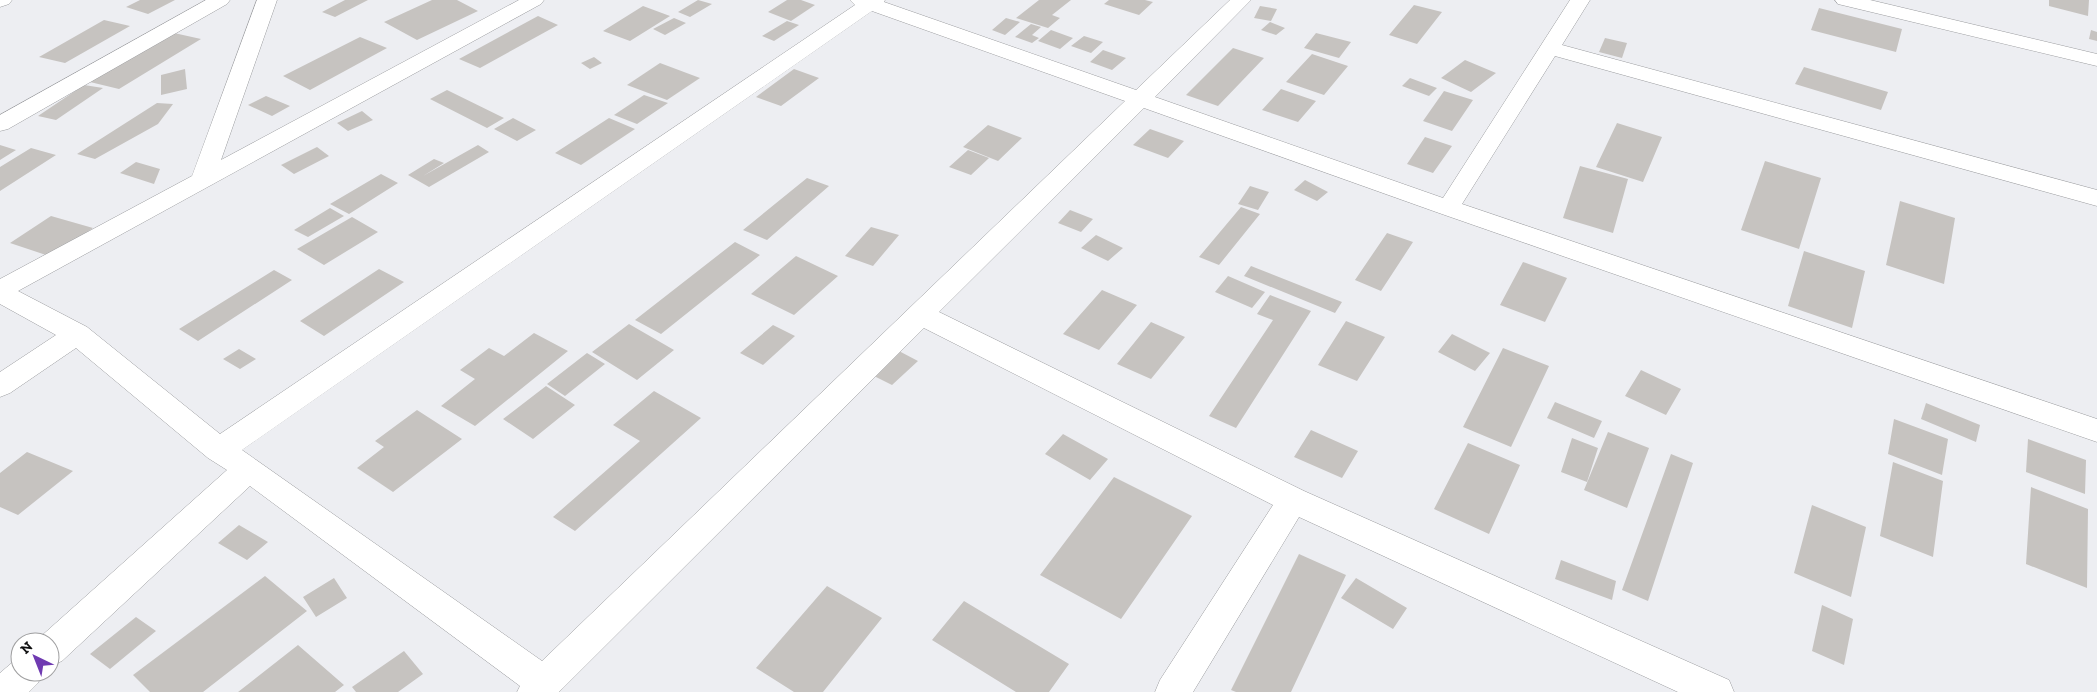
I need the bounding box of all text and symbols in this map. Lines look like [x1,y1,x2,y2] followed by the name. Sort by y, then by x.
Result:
[10,632,60,682] north arrow
[17,638,36,658] text: N

